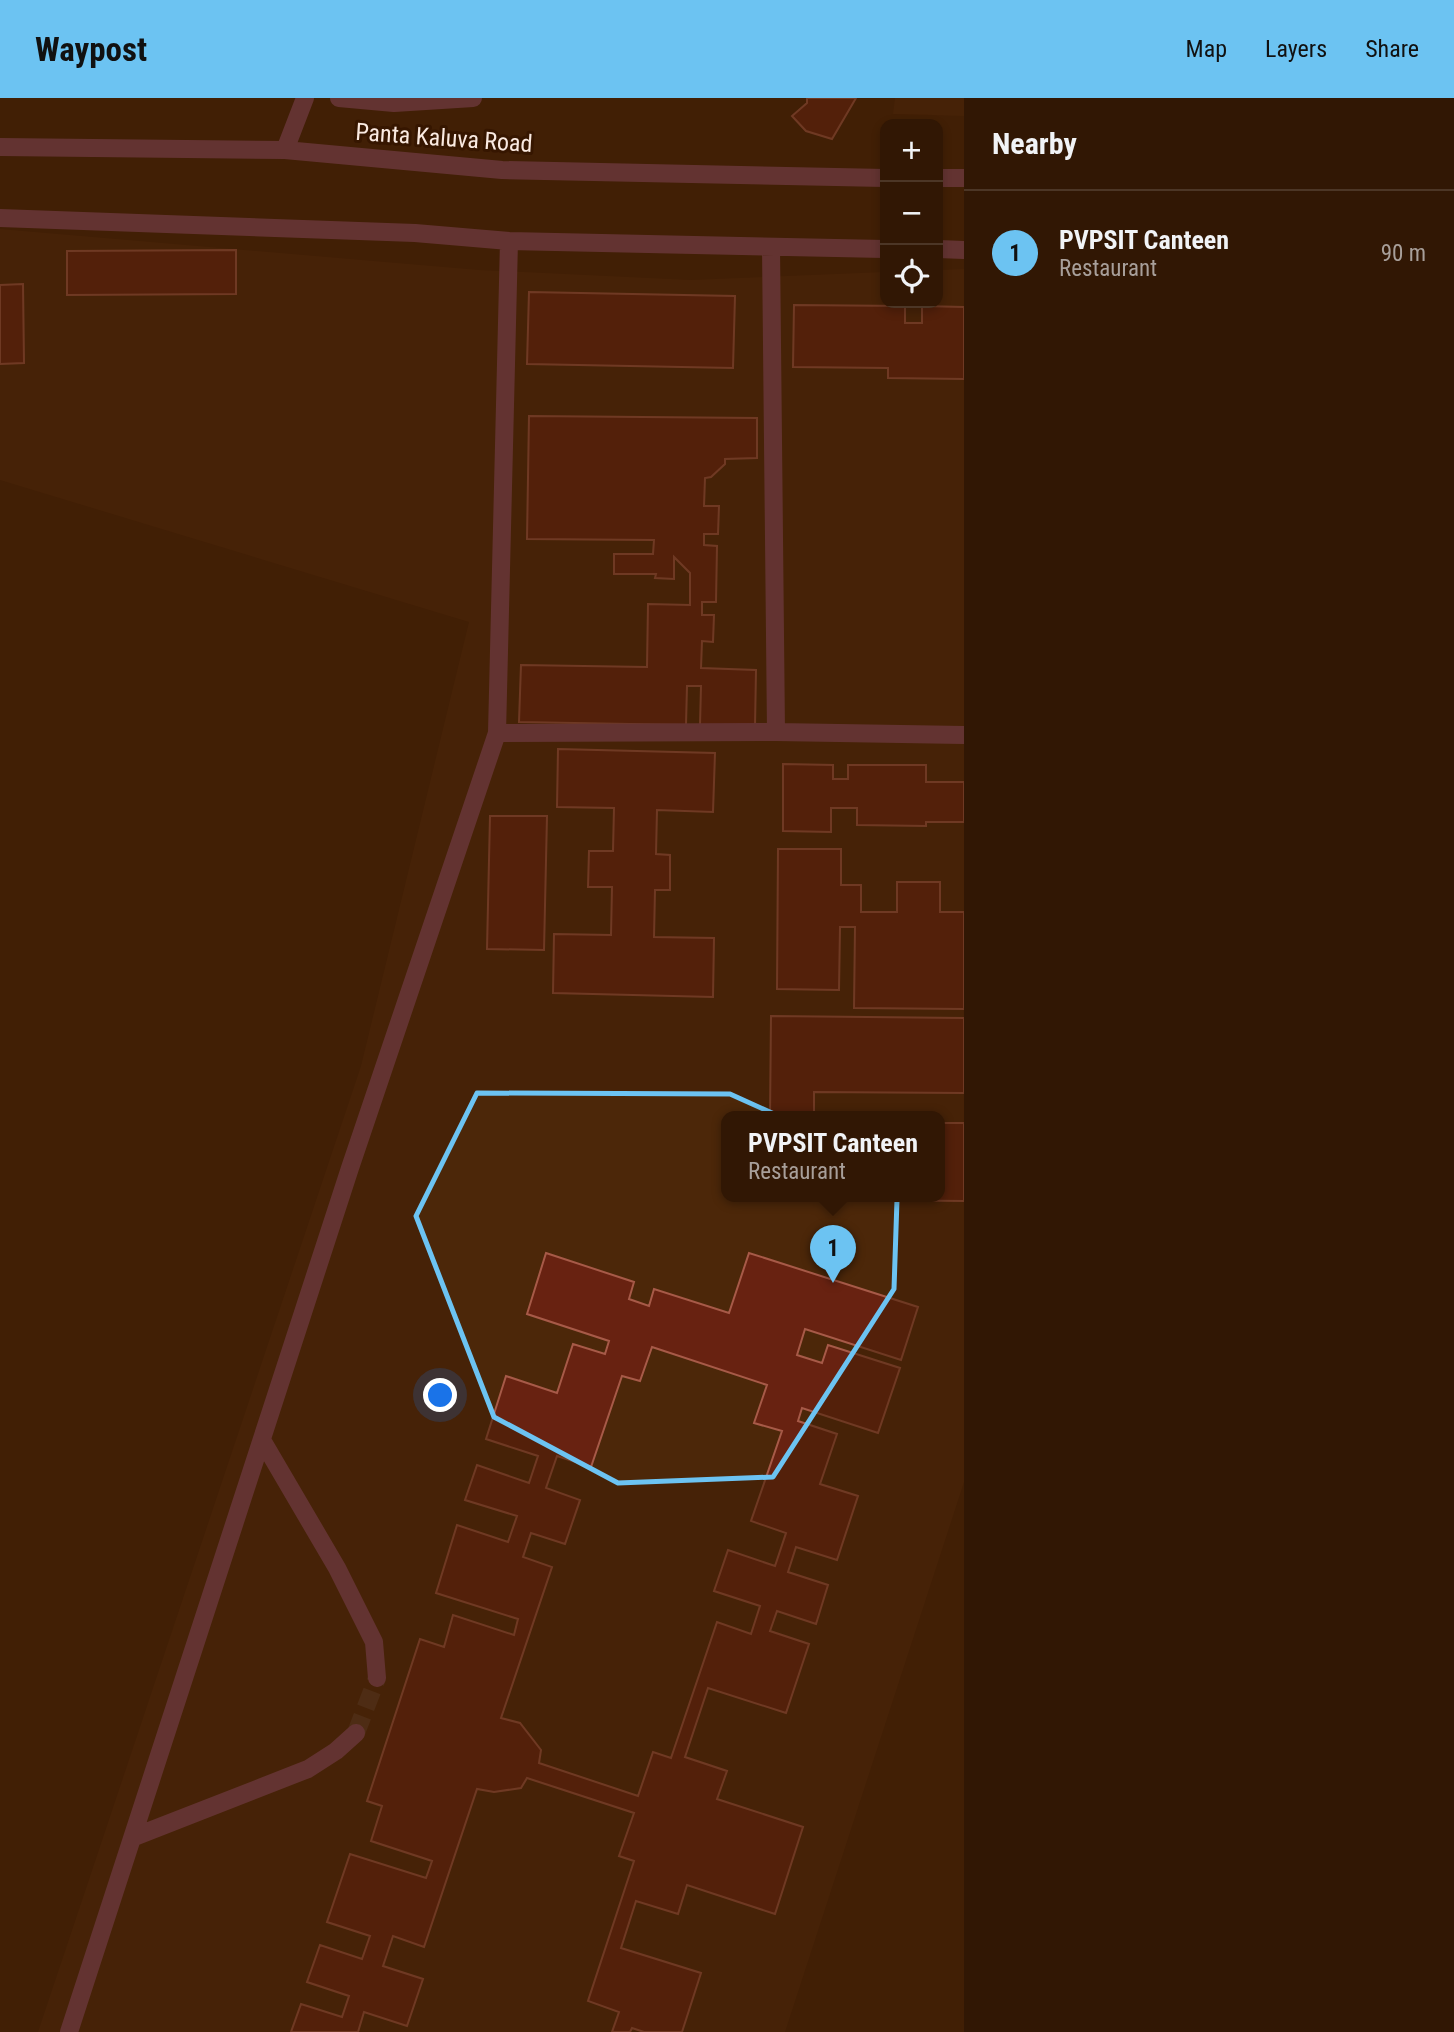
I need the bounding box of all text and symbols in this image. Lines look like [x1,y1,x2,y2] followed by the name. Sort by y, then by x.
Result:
[35,30,147,69] text: Waypost
[1186,35,1227,63] text: Map
[1265,35,1327,63] text: Layers
[1365,35,1419,63] text: Share
[355,118,533,158] street label: Panta Kaluva Road
[880,119,943,308] map controls
[880,119,943,182] button: +
[992,126,1077,161] text: Nearby
[880,182,943,245] button: −
[1059,225,1229,255] text: PVPSIT Canteen
[1009,240,1021,267] text: 1
[1381,240,1426,267] text: 90 m
[880,245,943,308] button: locate
[1059,255,1157,282] text: Restaurant
[721,1111,945,1202] popup
[748,1128,918,1158] text: PVPSIT Canteen
[748,1158,846,1185] text: Restaurant
[810,1225,856,1283] pin: 1
[423,1378,457,1412] your location

